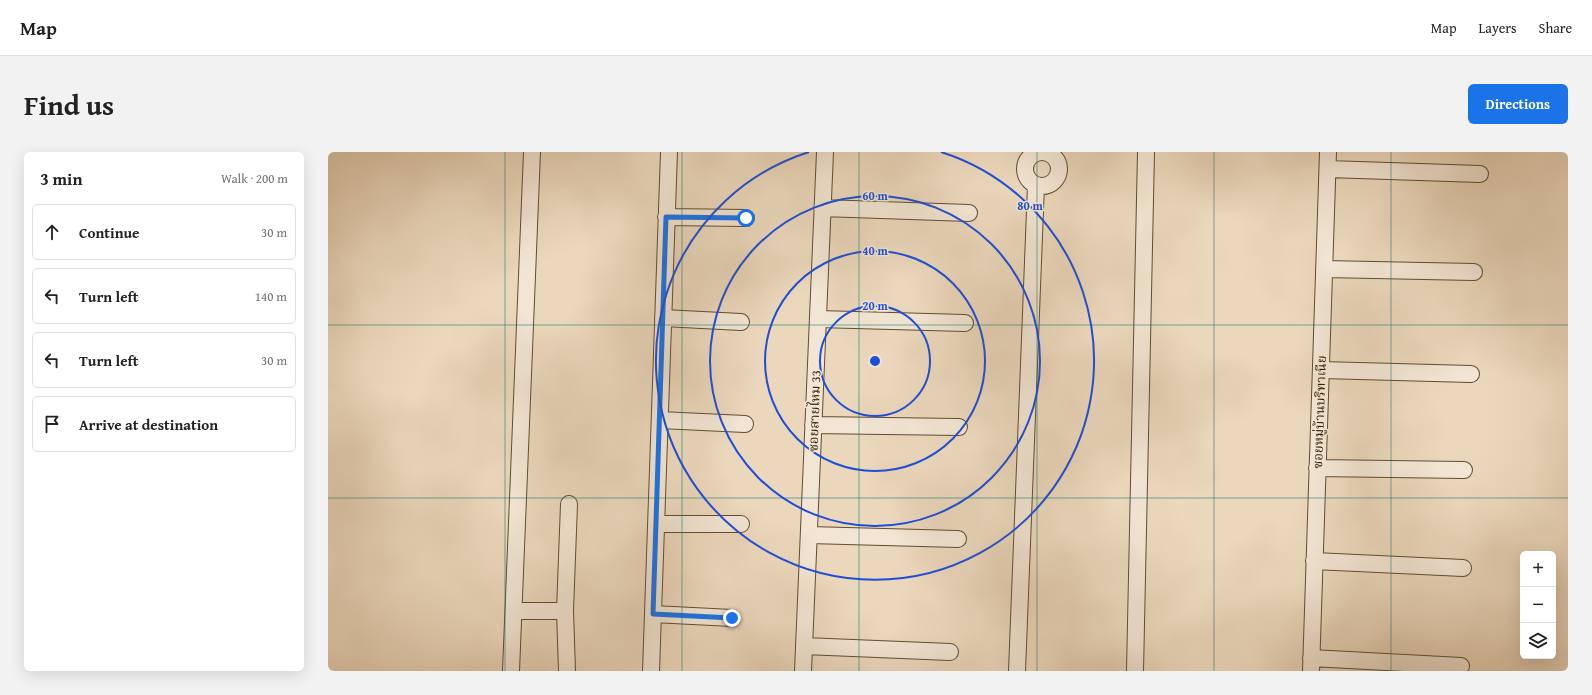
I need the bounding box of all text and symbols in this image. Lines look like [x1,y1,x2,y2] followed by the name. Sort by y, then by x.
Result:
[20,14,57,42] text: Map
[1431,18,1457,38] text: Map
[1479,18,1517,38] text: Layers
[1539,18,1572,38] text: Share
[24,84,114,125] text: Find us
[1468,84,1568,124] button: Directions
[40,166,82,191] text: 3 min
[221,169,288,188] text: Walk · 200 m
[862,187,888,204] text: 60 m
[1017,197,1043,214] text: 80 m
[737,209,755,227] route start
[41,221,63,243] icon: ahead
[79,222,140,243] text: Continue
[261,223,287,242] text: 30 m
[862,242,888,259] text: 40 m
[41,285,63,307] icon: left
[79,286,138,307] text: Turn left
[255,287,287,306] text: 140 m
[862,297,888,314] text: 20 m
[41,349,63,371] icon: left
[79,350,138,371] text: Turn left
[261,351,287,370] text: 30 m
[868,354,882,368] centre of rings
[1308,355,1331,469] street label: ซอยหมู่บ้านบริทาเนีย
[804,370,825,452] street label: ซอยสายไหม 33
[41,413,63,435] icon: arrive
[79,414,218,435] text: Arrive at destination
[1520,551,1556,659] map controls
[1520,551,1556,587] button: +
[1520,587,1556,623] button: −
[723,609,741,627] route end
[1520,623,1556,659] button: layers

